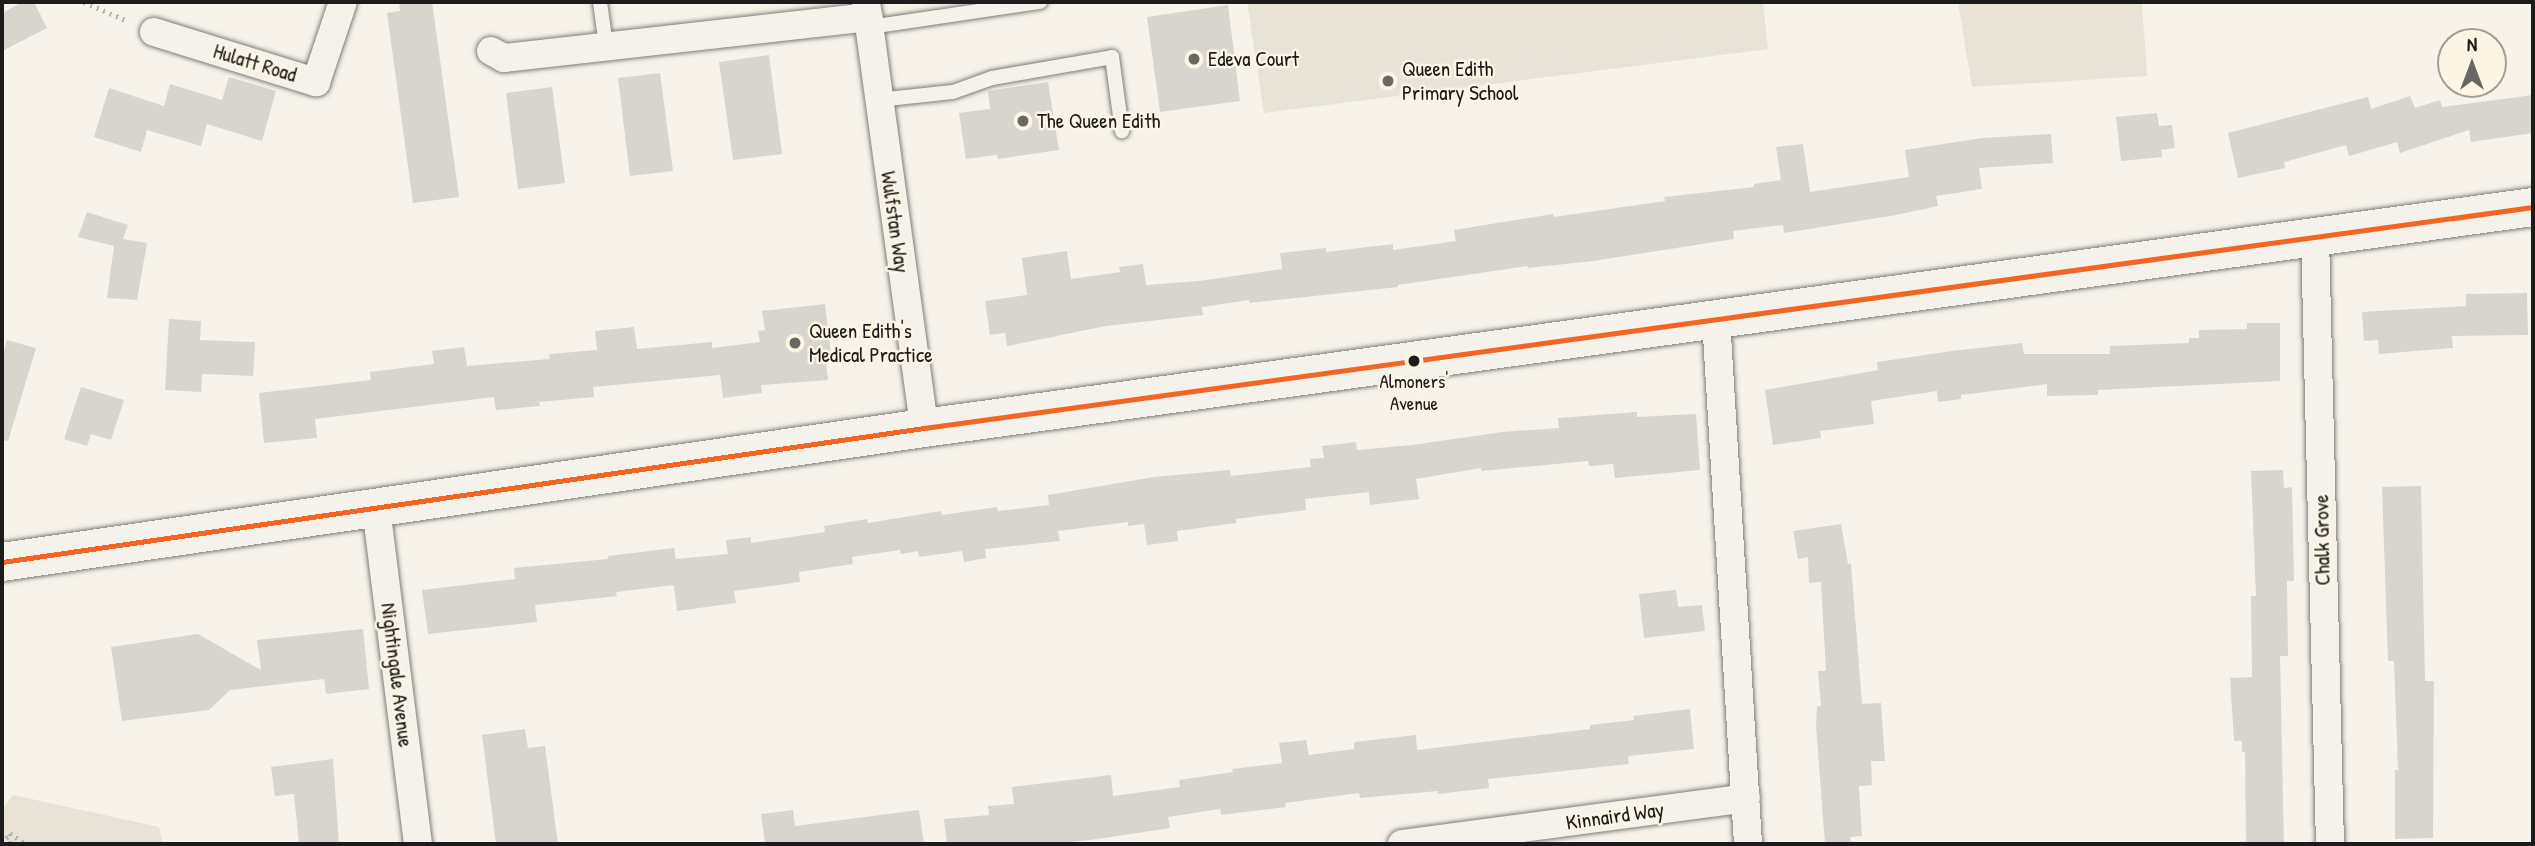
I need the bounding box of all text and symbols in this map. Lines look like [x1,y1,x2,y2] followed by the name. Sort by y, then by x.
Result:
[2437,28,2507,98] north arrow
[2467,31,2477,57] text: N
[210,38,300,88] street label: Hulatt Road
[1208,46,1299,72] place label: Edeva Court
[1186,51,1202,67] marker: Edeva Court
[1402,56,1518,106] place label: Queen Edith Primary School
[1380,73,1396,89] marker: Queen Edith Primary School
[1037,108,1160,134] place label: The Queen Edith
[1015,113,1031,129] marker: The Queen Edith
[875,170,915,274] street label: Wulfstan Way
[809,318,933,368] place label: Queen Edith's Medical Practice
[787,335,803,351] marker: Queen Edith's Medical Practice
[1407,354,1421,368] marker: Almoners' Avenue
[1380,371,1448,415] place label: Almoners' Avenue
[2309,494,2335,586] street label: Chalk Grove
[376,601,418,749] street label: Nightingale Avenue
[1564,797,1666,835] street label: Kinnaird Way

